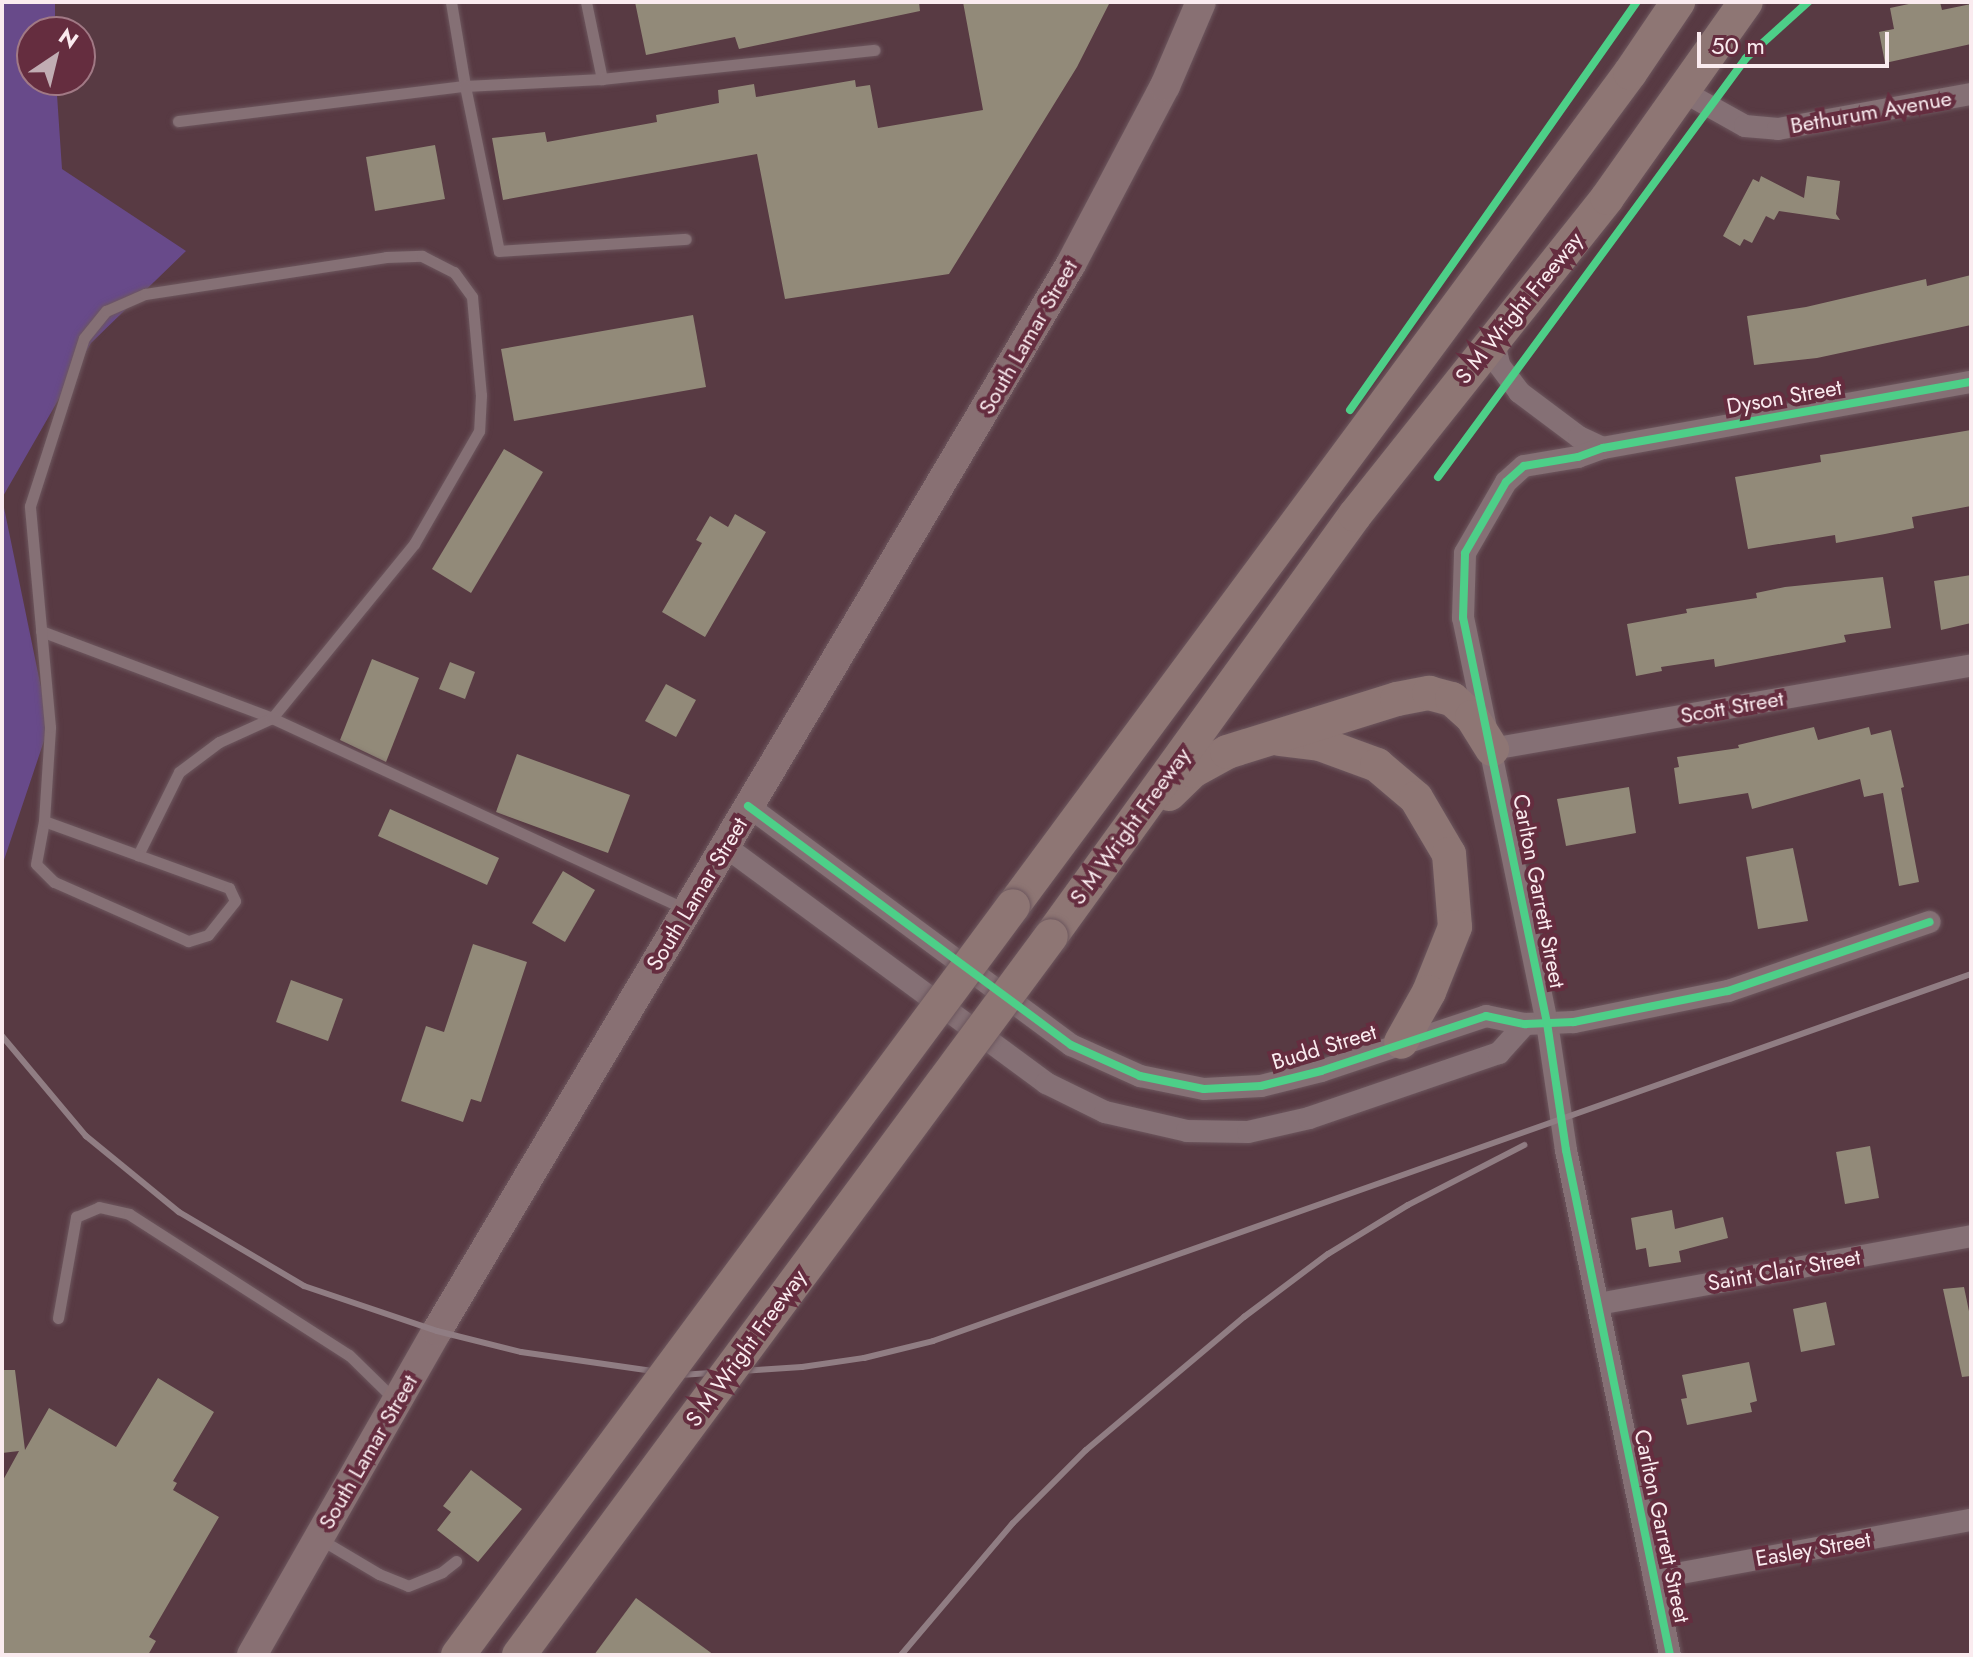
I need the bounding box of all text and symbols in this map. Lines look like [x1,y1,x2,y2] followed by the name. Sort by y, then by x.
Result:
[16,16,96,96] north arrow
[1701,16,1893,66] scale bar
[52,20,85,56] text: N
[1711,28,1765,63] text: 50 m
[1788,85,1954,139] street label: Bethurum Avenue
[1450,227,1588,389] street label: S M Wright Freeway
[973,255,1083,419] street label: South Lamar Street
[1724,374,1844,420] street label: Dyson Street
[1678,685,1786,729] street label: Scott Street
[1064,742,1196,910] street label: S M Wright Freeway
[1507,792,1571,990] street label: Carlton Garrett Street
[641,813,753,975] street label: South Lamar Street
[1269,1019,1379,1075] street label: Budd Street
[1705,1244,1863,1296] street label: Saint Clair Street
[680,1264,812,1432] street label: S M Wright Freeway
[313,1370,423,1534] street label: South Lamar Street
[1629,1427,1695,1625] street label: Carlton Garrett Street
[1753,1526,1873,1572] street label: Easley Street

